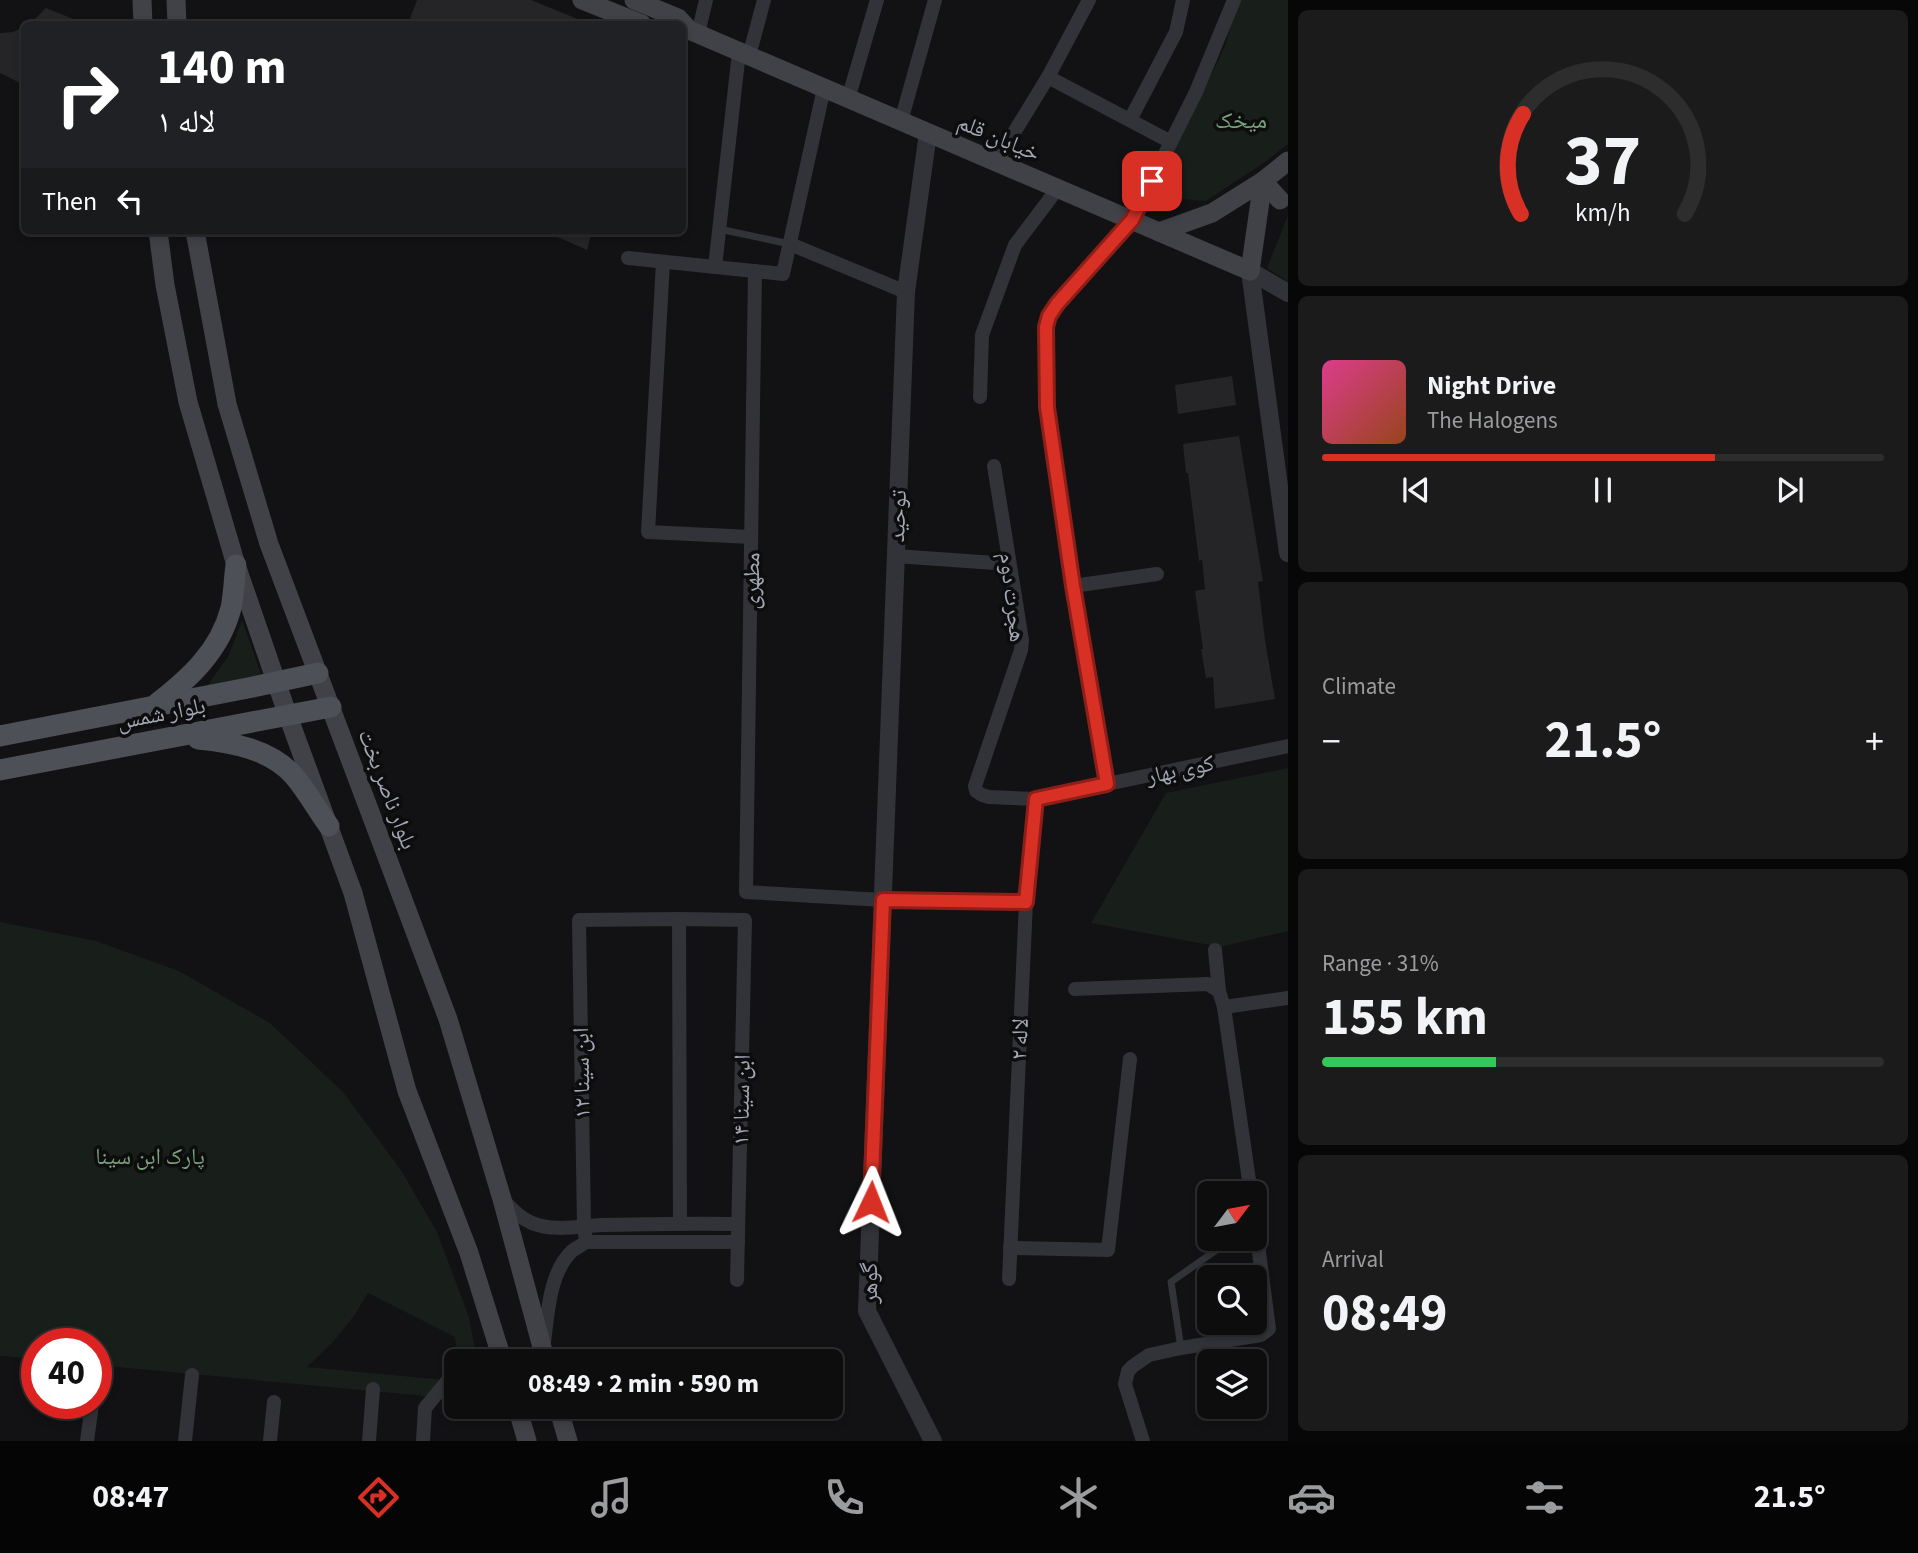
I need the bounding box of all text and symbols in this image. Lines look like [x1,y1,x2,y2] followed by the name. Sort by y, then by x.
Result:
[157,33,286,103] text: 140 m
[42,49,133,140] icon: right
[157,99,216,145] text: لاله ۱
[1215,104,1267,137] park label: میخک
[953,105,1045,170] street label: خیابان قلم
[1565,109,1641,213] text: 37
[1122,151,1182,211] pin
[1133,162,1171,200] icon: arrive
[111,182,149,220] icon: left
[42,183,97,220] text: Then
[1575,195,1631,231] text: km/h
[1427,367,1556,404] text: Night Drive
[1427,404,1558,437] text: The Halogens
[1397,471,1435,509] icon: previous
[1584,471,1622,509] icon: pause
[1771,471,1809,509] icon: next
[880,489,915,543] street label: توحید
[991,550,1034,644] street label: هجرت دوم
[735,552,768,610] street label: مطهری
[1322,670,1396,703] text: Climate
[114,689,208,738] street label: بلوار شمس
[1545,704,1661,778] text: 21.5°
[1322,715,1341,769] text: −
[1865,715,1884,769] text: +
[350,724,426,854] street label: بلوار ناصر بخت
[1142,746,1218,793] street label: کوی بهار
[1322,947,1439,980] text: Range · 31%
[1322,981,1488,1055] text: 155 km
[1002,1017,1037,1061] street label: لاله ۲
[564,1027,599,1119] street label: ابن سینا ۱۲
[724,1054,759,1146] street label: ابن سینا ۱۴
[95,1140,205,1173] park label: پارک ابن سینا
[834,1165,908,1239] position arrow
[1197,1181,1267,1251] north arrow
[1197,1181,1267,1419] map controls
[1322,1243,1384,1276] text: Arrival
[853,1262,886,1305] street label: گوهر
[1197,1265,1267,1335] button: search
[1322,1277,1447,1351] text: 08:49
[21,1328,112,1419] speed limit sign: 40
[1197,1349,1267,1419] button: layers
[528,1365,759,1402] text: 08:49 · 2 min · 590 m
[354,1473,403,1522] icon: directions
[587,1473,636,1522] icon: music
[820,1473,869,1522] icon: phone
[1054,1473,1103,1522] icon: climate
[1287,1473,1336,1522] icon: car
[1520,1473,1569,1522] icon: filters
[92,1474,169,1520] text: 08:47
[1754,1474,1826,1520] text: 21.5°

